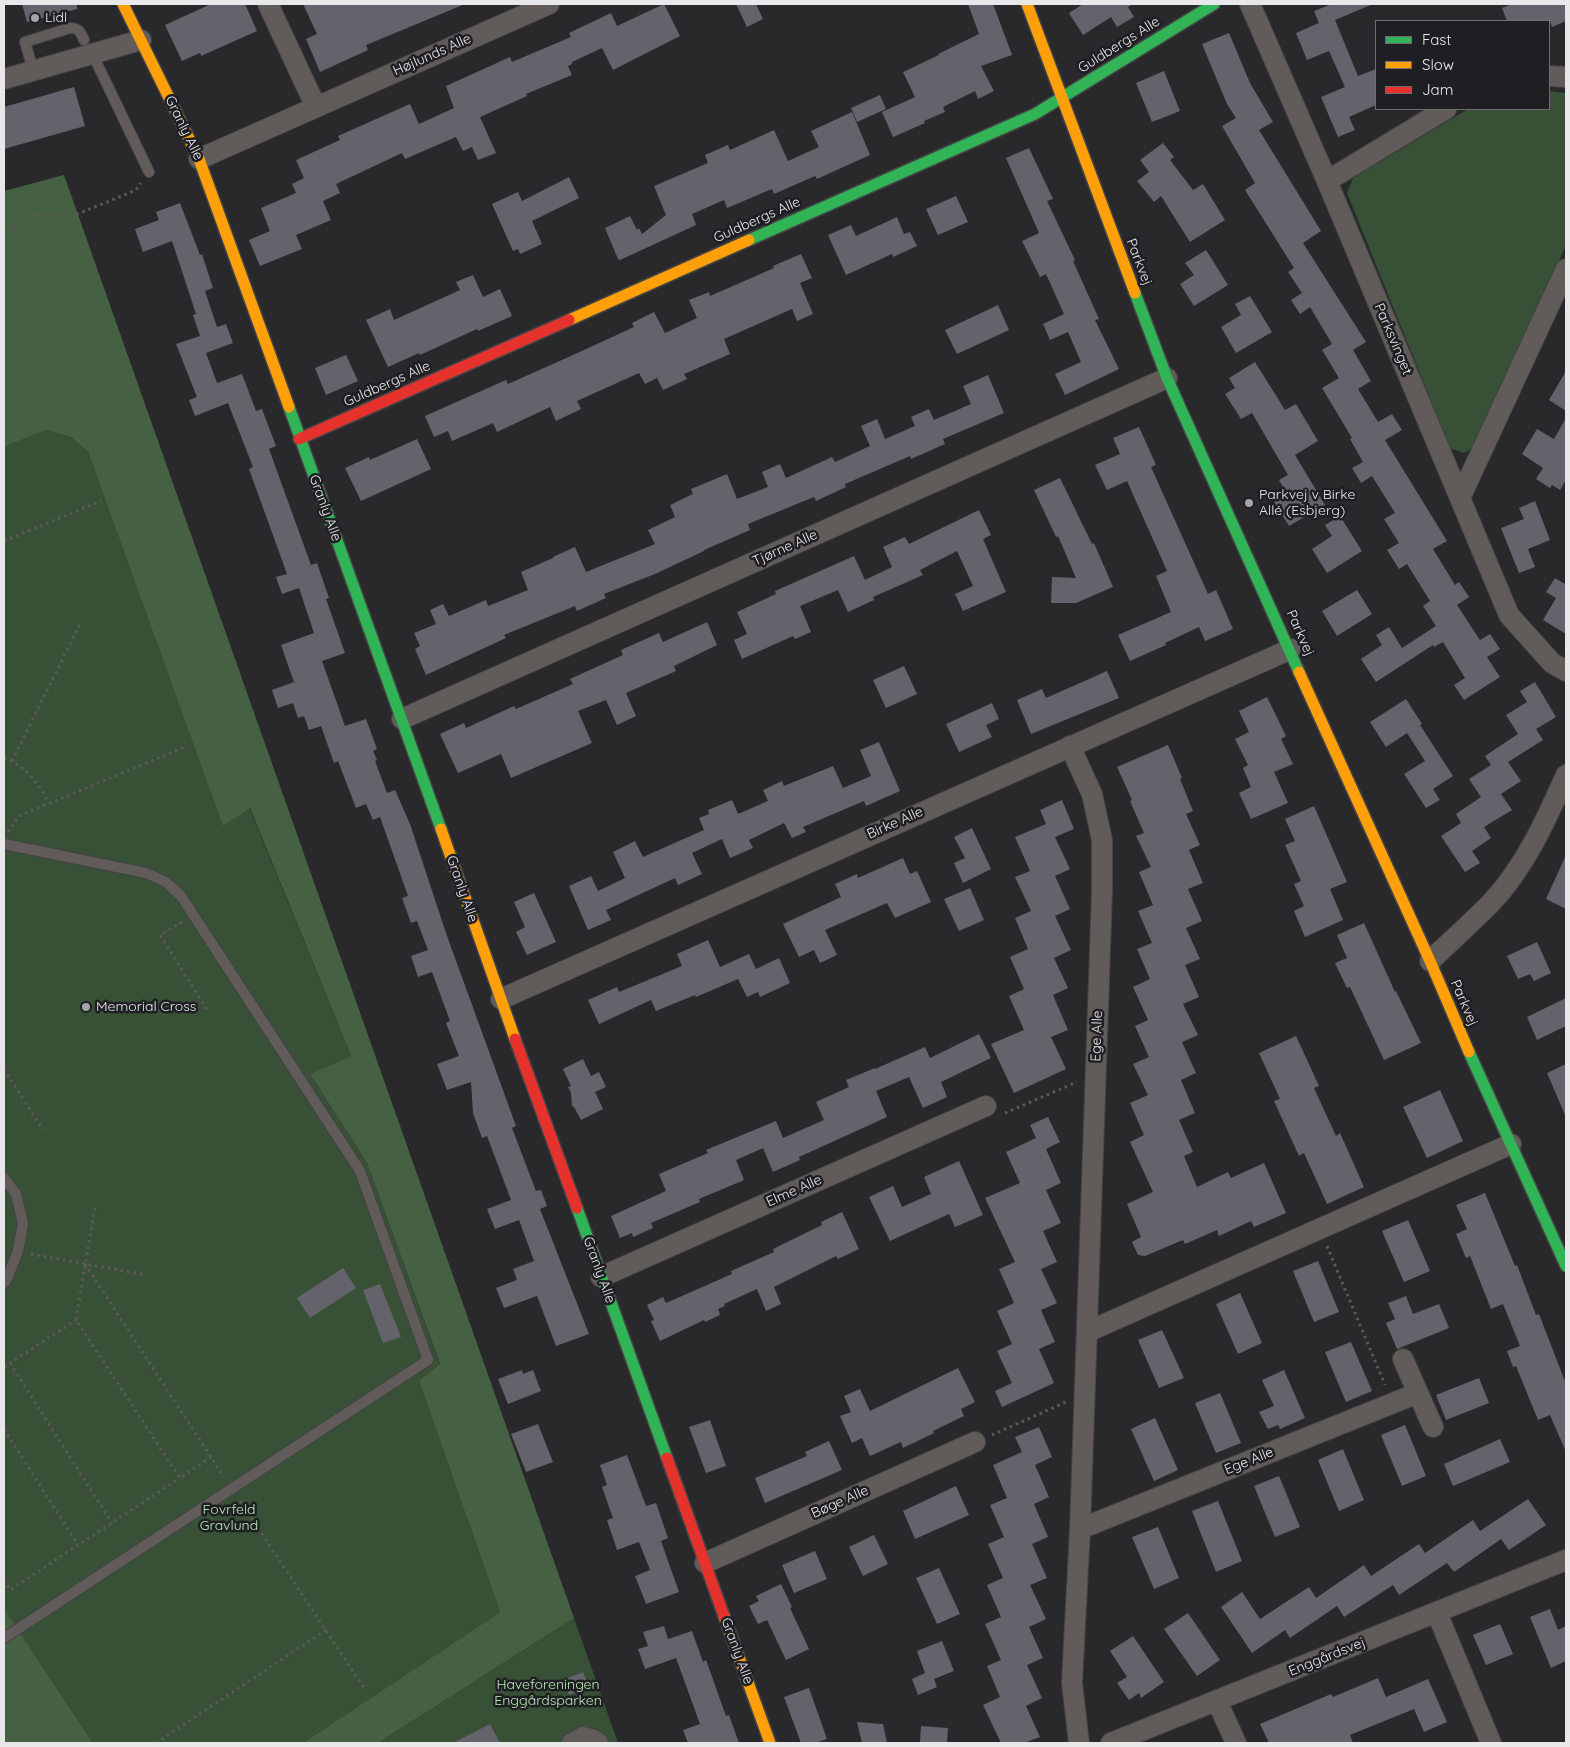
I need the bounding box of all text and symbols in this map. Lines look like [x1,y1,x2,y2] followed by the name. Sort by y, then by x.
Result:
[45,10,67,26] place label: Lidl
[29,12,41,24] marker: Lidl
[1075,13,1163,77] street label: Guldbergs Alle
[1375,20,1550,110] legend
[390,30,474,80] street label: Højlunds Alle
[1422,30,1451,49] text: Fast
[1422,55,1454,74] text: Slow
[1422,80,1453,99] text: Jam
[161,93,207,163] street label: Granly Alle
[711,193,803,247] street label: Guldbergs Alle
[1122,236,1156,288] street label: Parkvej
[1370,301,1416,377] street label: Parksvinget
[341,357,433,411] street label: Guldbergs Alle
[305,472,345,544] street label: Granly Alle
[1259,487,1355,520] place label: Parkvej v Birke Allé (Esbjerg)
[1243,497,1255,509] marker: Parkvej v Birke Allé (Esbjerg)
[750,526,820,570] street label: Tjørne Alle
[1282,607,1318,659] street label: Parkvej
[864,803,926,843] street label: Birke Alle
[443,853,481,925] street label: Granly Alle
[1447,977,1481,1029] street label: Parkvej
[96,999,196,1015] place label: Memorial Cross
[80,1001,92,1013] marker: Memorial Cross
[1088,1010,1106,1062] street label: Ege Alle
[764,1171,824,1211] street label: Elme Alle
[579,1234,619,1306] street label: Granly Alle
[1222,1444,1276,1478] street label: Ege Alle
[809,1482,871,1522] street label: Bøge Alle
[200,1502,258,1534] park label: Fovrfeld Gravlund
[717,1615,757,1687] street label: Granly Alle
[1286,1634,1368,1680] street label: Enggårdsvej
[494,1677,602,1710] park label: Haveforeningen Enggårdsparken

